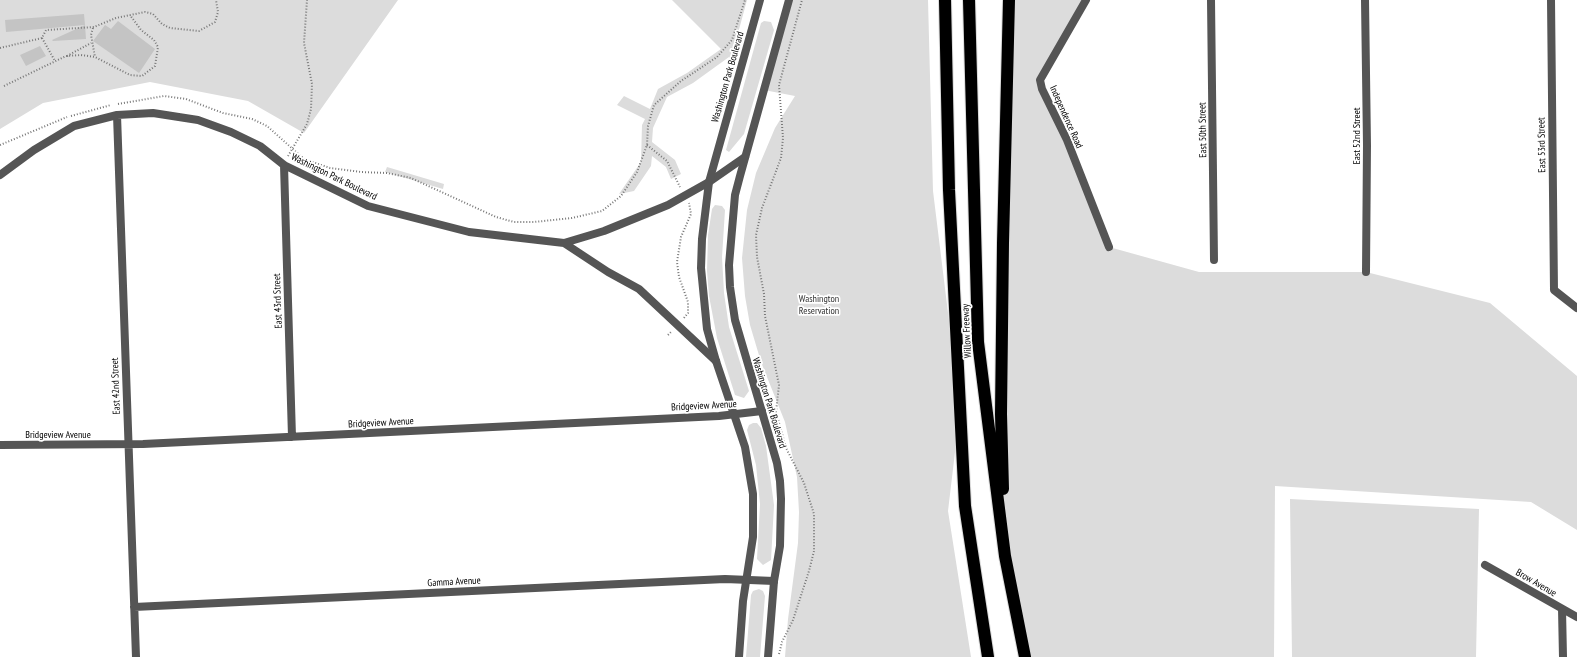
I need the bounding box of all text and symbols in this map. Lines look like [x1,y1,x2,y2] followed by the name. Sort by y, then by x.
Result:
[709,30,747,124] street label: Washington Park Boulevard
[1047,84,1085,150] street label: Independence Road
[1197,102,1209,158] street label: East 50th Street
[1351,107,1363,165] street label: East 52nd Street
[1536,117,1548,173] street label: East 53rd Street
[289,151,379,203] street label: Washington Park Boulevard
[271,273,285,329] street label: East 43rd Street
[799,293,839,316] park label: Washington Reservation
[960,304,974,358] street label: Willow Freeway
[750,356,788,450] street label: Washington Park Boulevard
[109,357,123,415] street label: East 42nd Street
[671,398,737,414] street label: Bridgeview Avenue
[348,415,414,431] street label: Bridgeview Avenue
[25,429,91,441] street label: Bridgeview Avenue
[1514,567,1558,599] street label: Brow Avenue
[427,575,481,589] street label: Gamma Avenue

